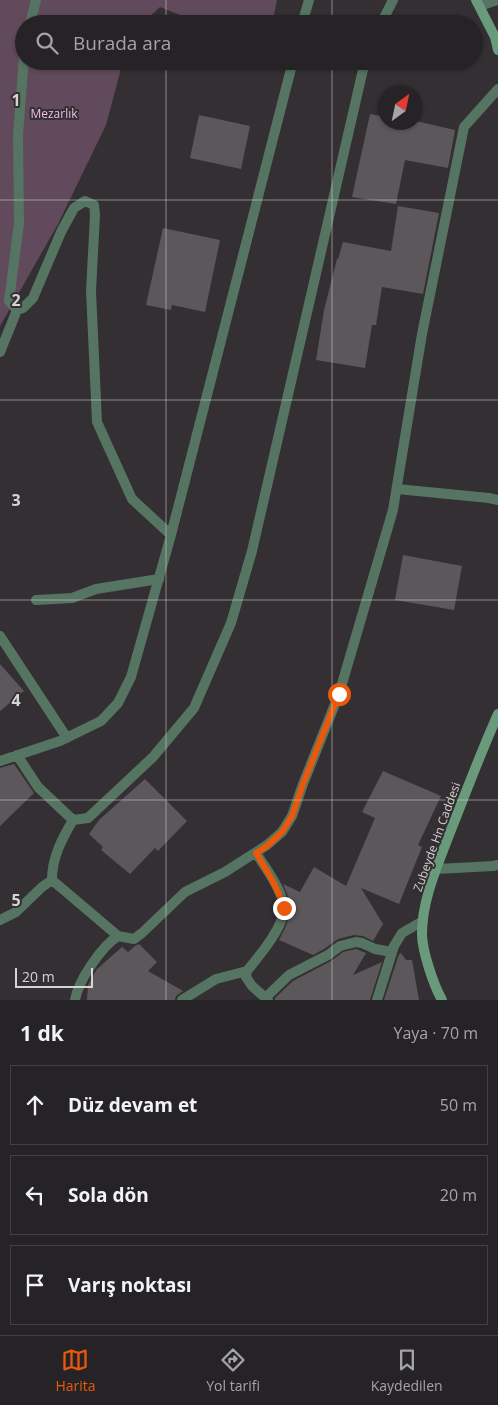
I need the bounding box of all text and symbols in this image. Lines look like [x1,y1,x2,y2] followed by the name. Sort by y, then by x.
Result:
[15,15,483,70] search box
[33,29,61,57] icon: search
[73,30,171,56] text: Burada ara
[378,85,423,130] north arrow
[11,89,21,111] text: 1
[30,105,78,122] park label: Mezarlık
[11,289,21,311] text: 2
[11,489,21,511] text: 3
[328,683,351,706] route start
[11,689,21,711] text: 4
[409,780,464,894] street label: Zubeyde Hn Caddesi
[11,889,21,911] text: 5
[273,897,296,920] route end
[15,965,92,988] scale bar
[22,967,55,986] text: 20 m
[20,1019,64,1047] text: 1 dk
[393,1022,478,1044] text: Yaya · 70 m
[21,1091,49,1119] icon: ahead
[68,1092,197,1118] text: Düz devam et
[440,1094,477,1116] text: 50 m
[21,1181,49,1209] icon: left
[68,1182,149,1208] text: Sola dön
[440,1184,477,1206] text: 20 m
[21,1271,49,1299] icon: arrive
[68,1272,192,1298] text: Varış noktası
[55,1346,96,1395] tab: Harita
[206,1346,260,1395] tab: Yol tarifi
[371,1346,443,1395] tab: Kaydedilen

